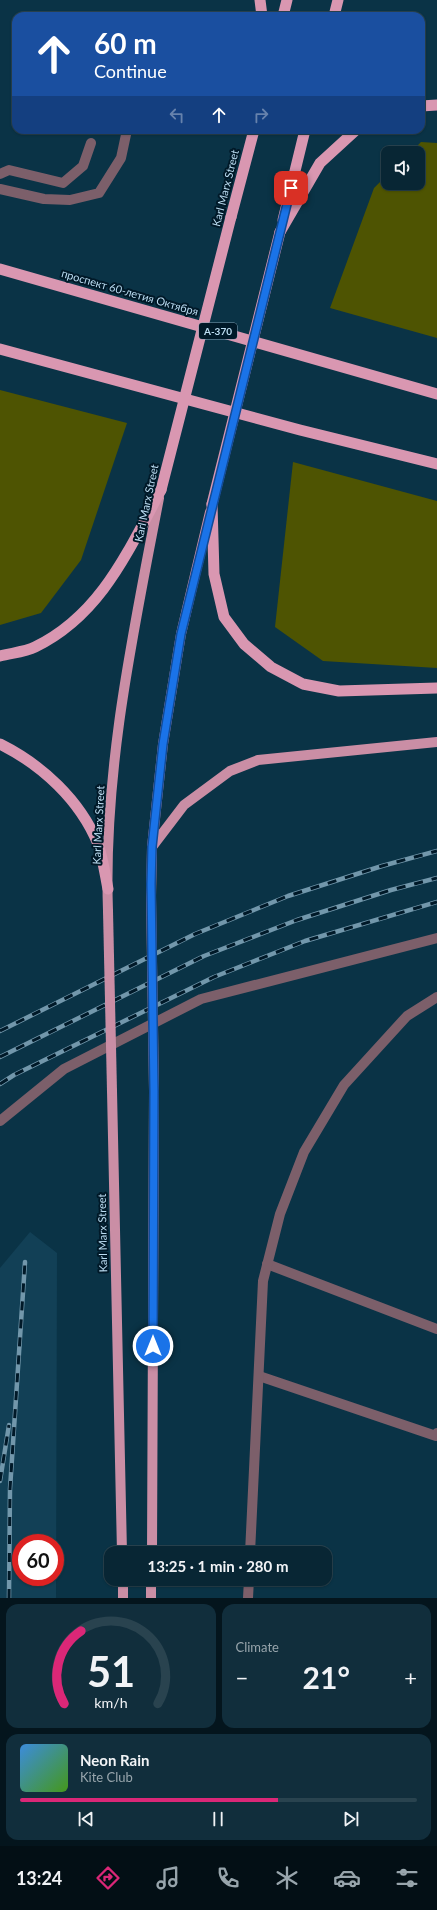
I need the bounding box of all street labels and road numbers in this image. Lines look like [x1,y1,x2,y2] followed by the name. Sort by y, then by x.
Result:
[209,148,241,228] street label: Karl Marx Street
[60,266,200,318] street label: проспект 60-летия Октября
[199,323,237,339] road number: А-370
[131,463,161,543] street label: Karl Marx Street
[89,785,107,865] street label: Karl Marx Street
[95,1193,109,1273] street label: Karl Marx Street

